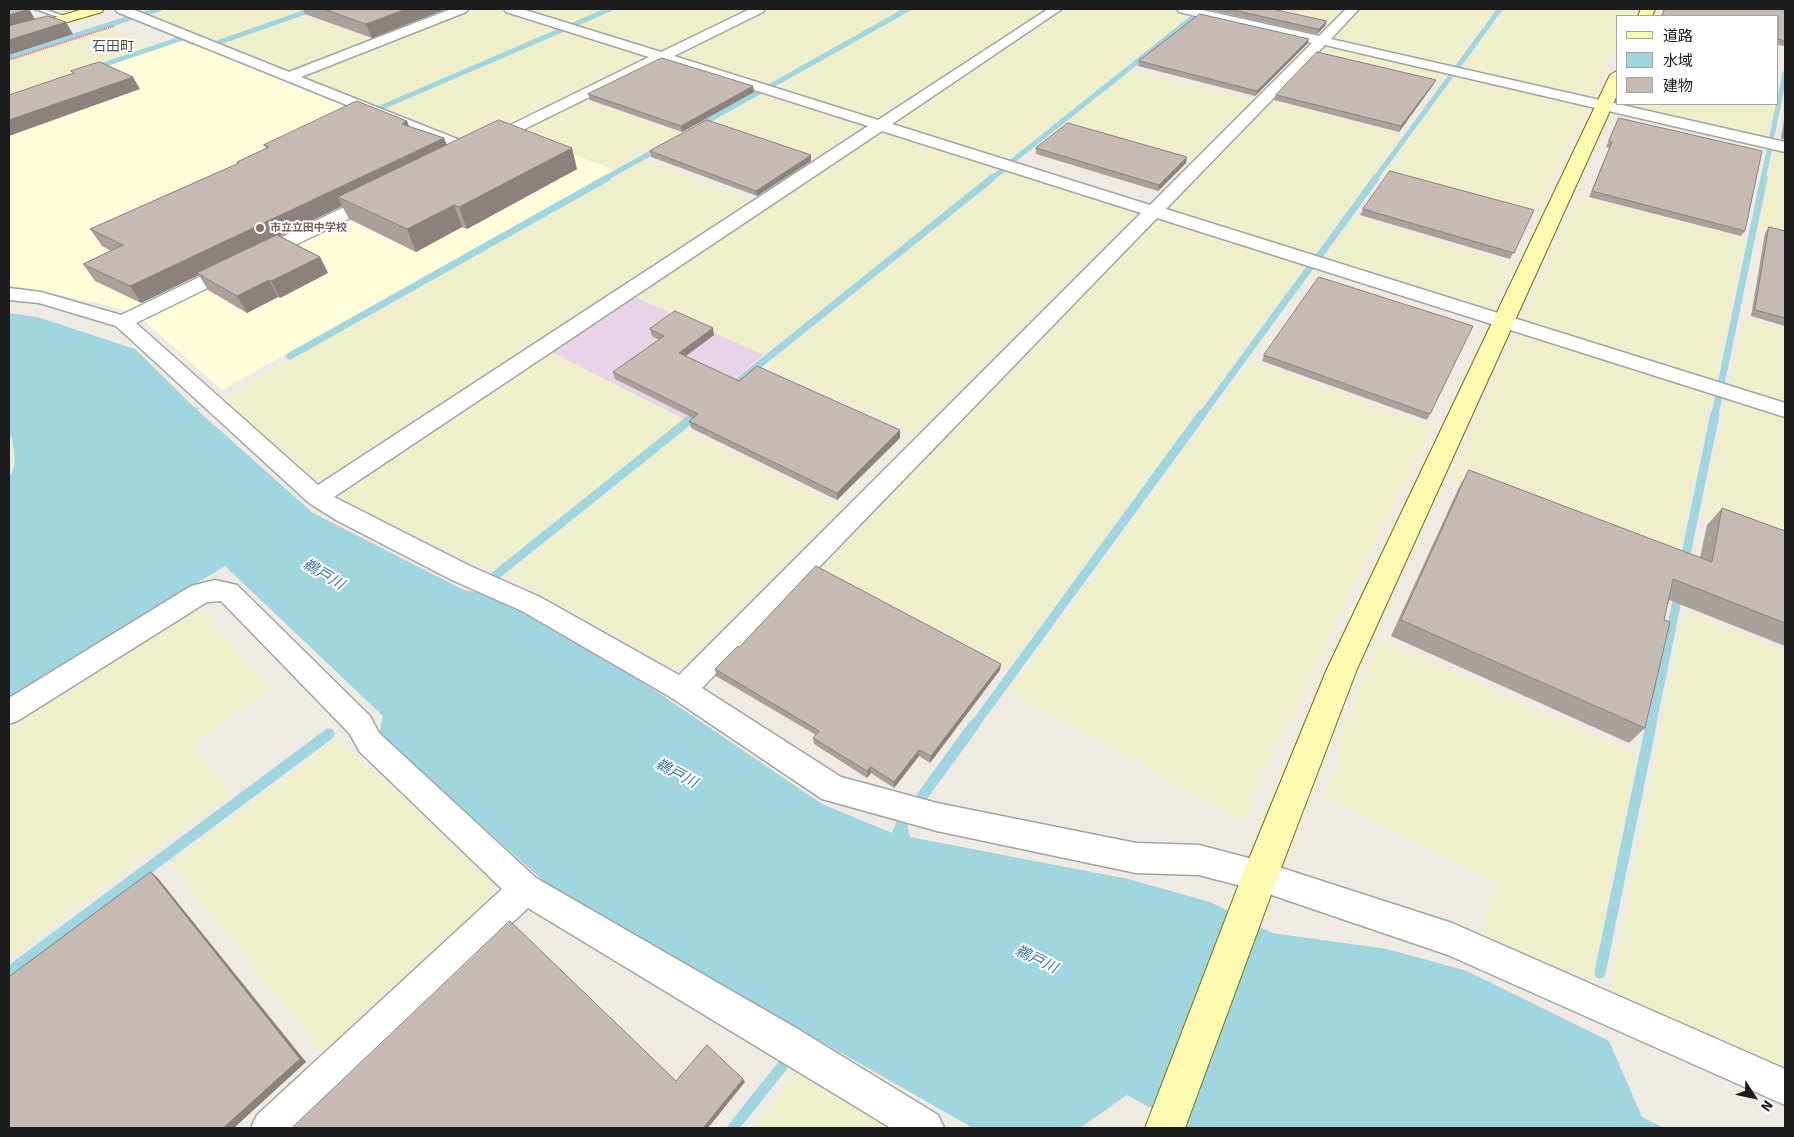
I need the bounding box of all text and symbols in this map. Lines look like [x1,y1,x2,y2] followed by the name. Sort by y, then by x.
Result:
[1616,15,1779,105] legend
[1663,27,1693,45] text: 道路
[92,39,134,55] district label: 石田町
[1663,52,1693,70] text: 水域
[1663,77,1693,95] text: 建物
[270,221,347,235] place label: 市立立田中学校
[254,222,266,234] marker: 市立立田中学校
[299,556,347,594] water label: 鵜戸川
[652,755,700,793] water label: 鵜戸川
[1012,942,1060,978] water label: 鵜戸川
[1729,1072,1779,1122] north arrow
[1757,1097,1776,1115] text: N

